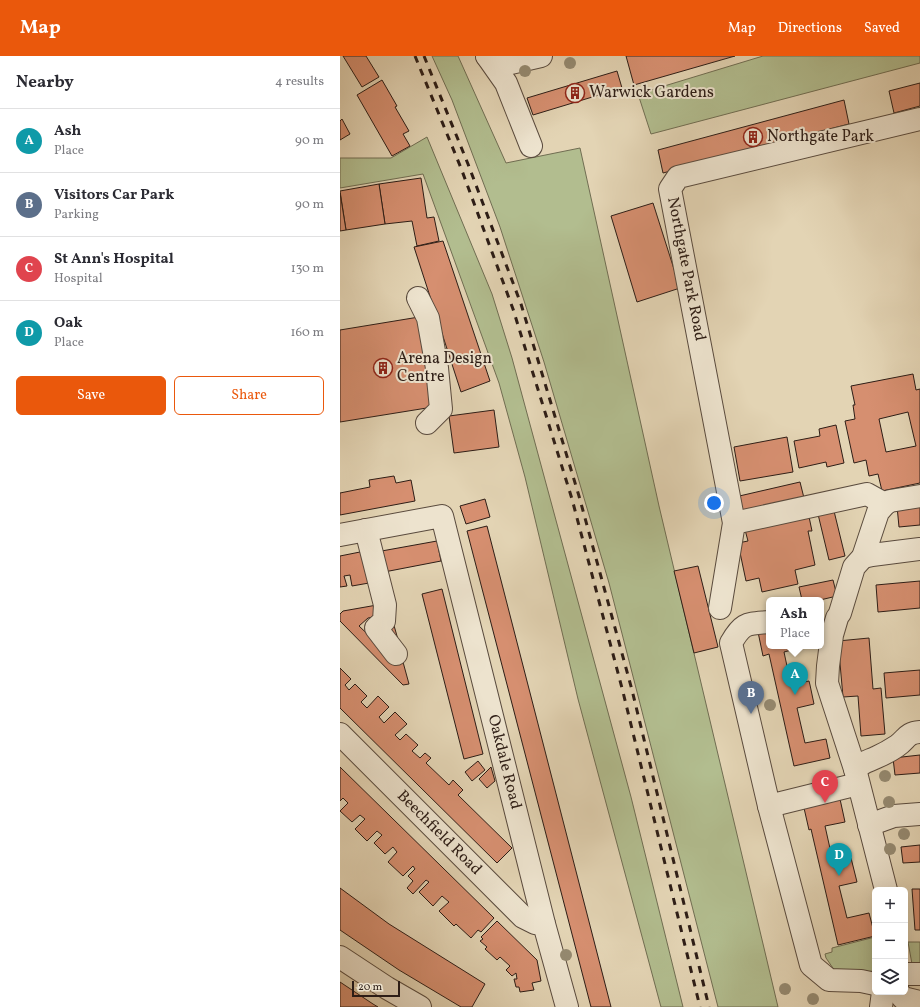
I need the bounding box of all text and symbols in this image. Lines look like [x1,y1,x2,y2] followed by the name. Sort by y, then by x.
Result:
[20,15,61,41] text: Map
[728,19,756,38] text: Map
[778,19,842,38] text: Directions
[864,19,900,38] text: Saved
[16,71,74,94] text: Nearby
[275,73,324,91] text: 4 results
[564,82,586,104] building icon: Warwick Gardens
[589,82,714,104] place label: Warwick Gardens
[54,121,81,142] text: Ash
[742,126,764,148] building icon: Northgate Park
[767,126,874,148] place label: Northgate Park
[24,132,34,150] text: A
[295,132,324,150] text: 90 m
[54,142,84,160] text: Place
[54,185,174,206] text: Visitors Car Park
[661,195,711,343] street label: Northgate Park Road
[25,196,33,214] text: B
[295,196,324,214] text: 90 m
[54,206,99,224] text: Parking
[54,249,174,270] text: St Ann's Hospital
[25,260,33,278] text: C
[291,260,324,278] text: 130 m
[54,270,103,288] text: Hospital
[54,313,83,334] text: Oak
[24,324,34,342] text: D
[290,324,324,342] text: 160 m
[54,334,84,352] text: Place
[397,348,492,388] place label: Arena Design Centre
[372,357,394,379] building icon: Arena Design Centre
[16,376,166,415] button: Save
[174,376,324,415] button: Share
[704,493,724,513] your location
[766,597,824,649] popup
[780,604,807,625] text: Ash
[780,625,810,643] text: Place
[782,662,808,695] pin: A
[738,681,764,714] pin: B
[482,712,526,812] street label: Oakdale Road
[812,770,838,803] pin: C
[392,786,486,880] street label: Beechfield Road
[826,843,852,876] pin: D
[872,887,908,995] map controls
[872,887,908,923] button: +
[872,923,908,959] button: −
[872,959,908,995] button: layers
[352,979,400,998] scale bar
[358,980,382,995] text: 20 m

